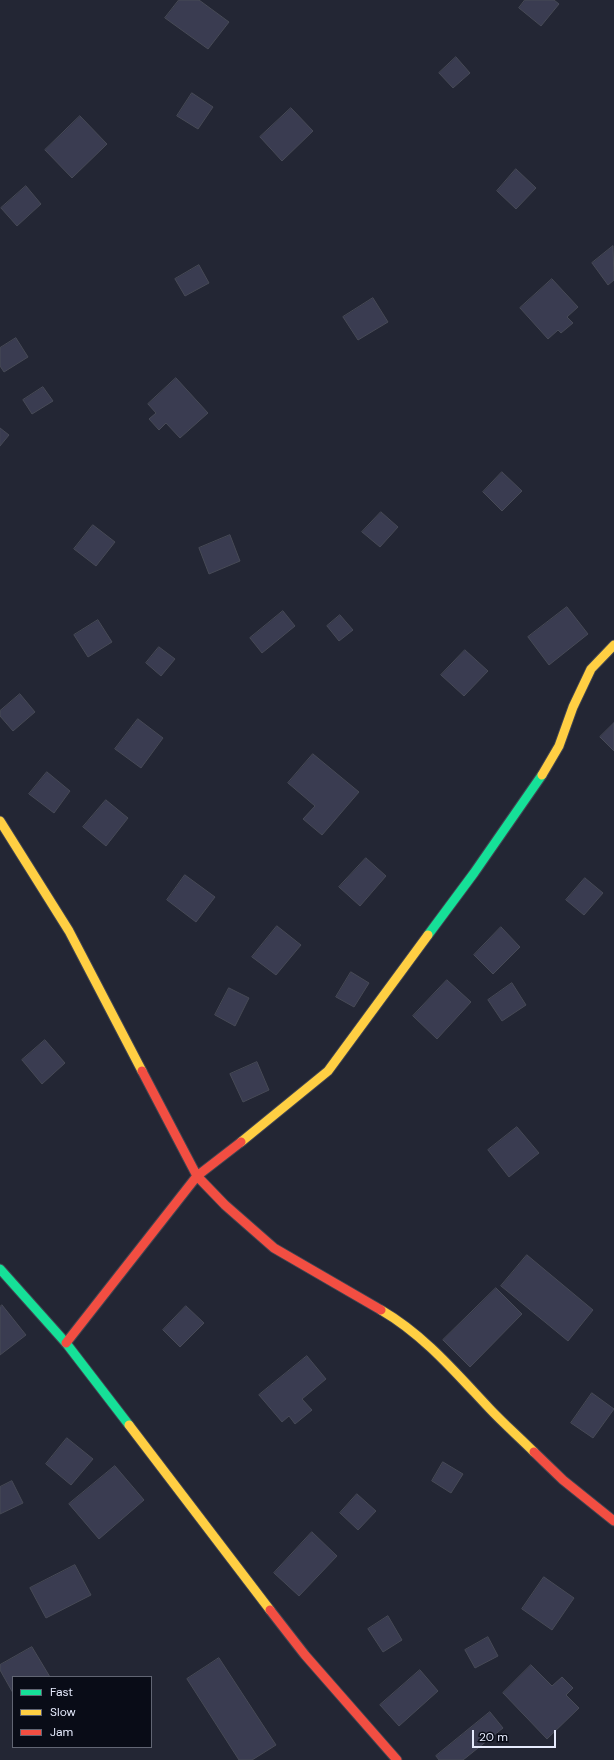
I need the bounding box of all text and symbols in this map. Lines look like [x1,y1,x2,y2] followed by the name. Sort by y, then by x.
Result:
[12,1676,152,1748] legend
[50,1684,73,1700] text: Fast
[50,1704,76,1720] text: Slow
[474,1722,558,1748] scale bar
[50,1724,73,1740] text: Jam
[479,1729,508,1745] text: 20 m

